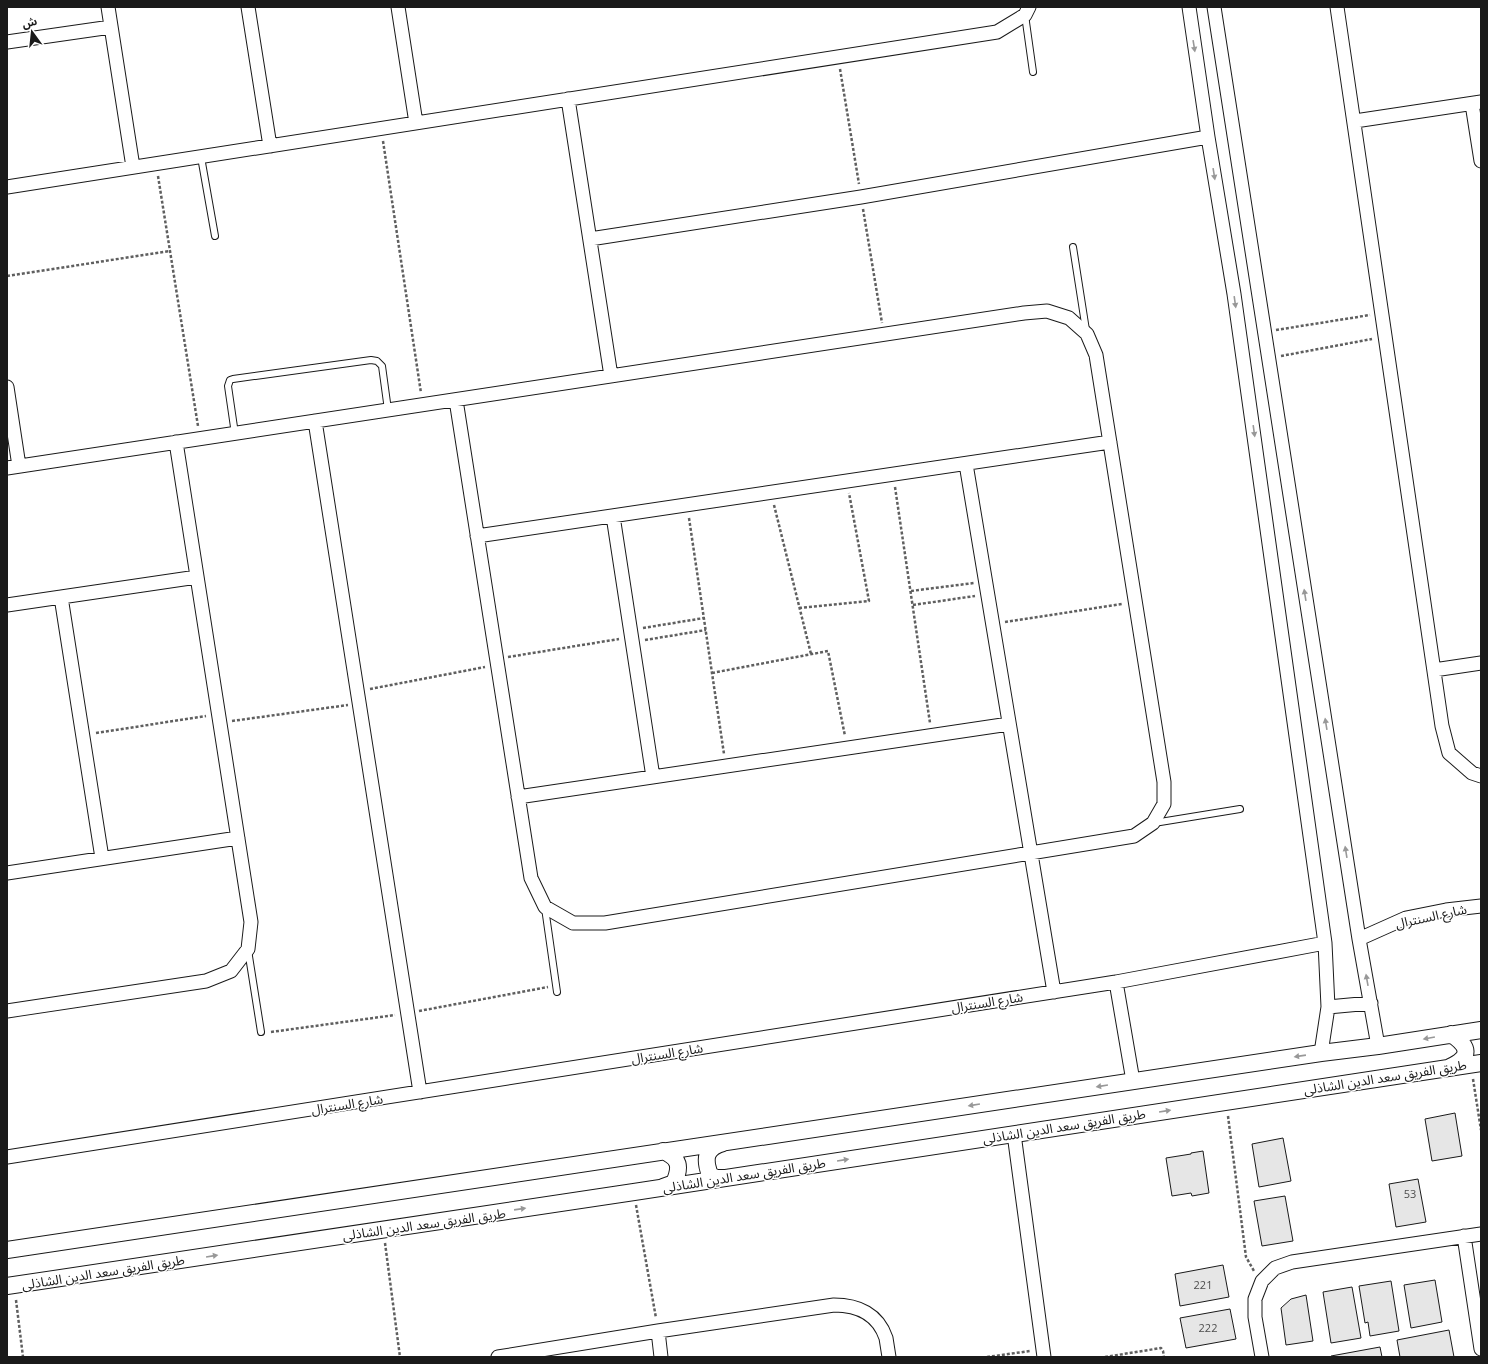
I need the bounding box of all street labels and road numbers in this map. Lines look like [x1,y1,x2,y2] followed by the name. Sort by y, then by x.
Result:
[1394,900,1469,934] street label: شارع السنترال
[950,987,1025,1019] street label: شارع السنترال
[630,1038,705,1070] street label: شارع السنترال
[1302,1055,1468,1099] street label: طريق الفريق سعد الدين الشاذلى
[310,1089,385,1121] street label: شارع السنترال
[981,1104,1147,1148] street label: طريق الفريق سعد الدين الشاذلى
[661,1153,827,1197] street label: طريق الفريق سعد الدين الشاذلى
[341,1204,507,1244] street label: طريق الفريق سعد الدين الشاذلى
[20,1250,186,1294] street label: طريق الفريق سعد الدين الشاذلى

